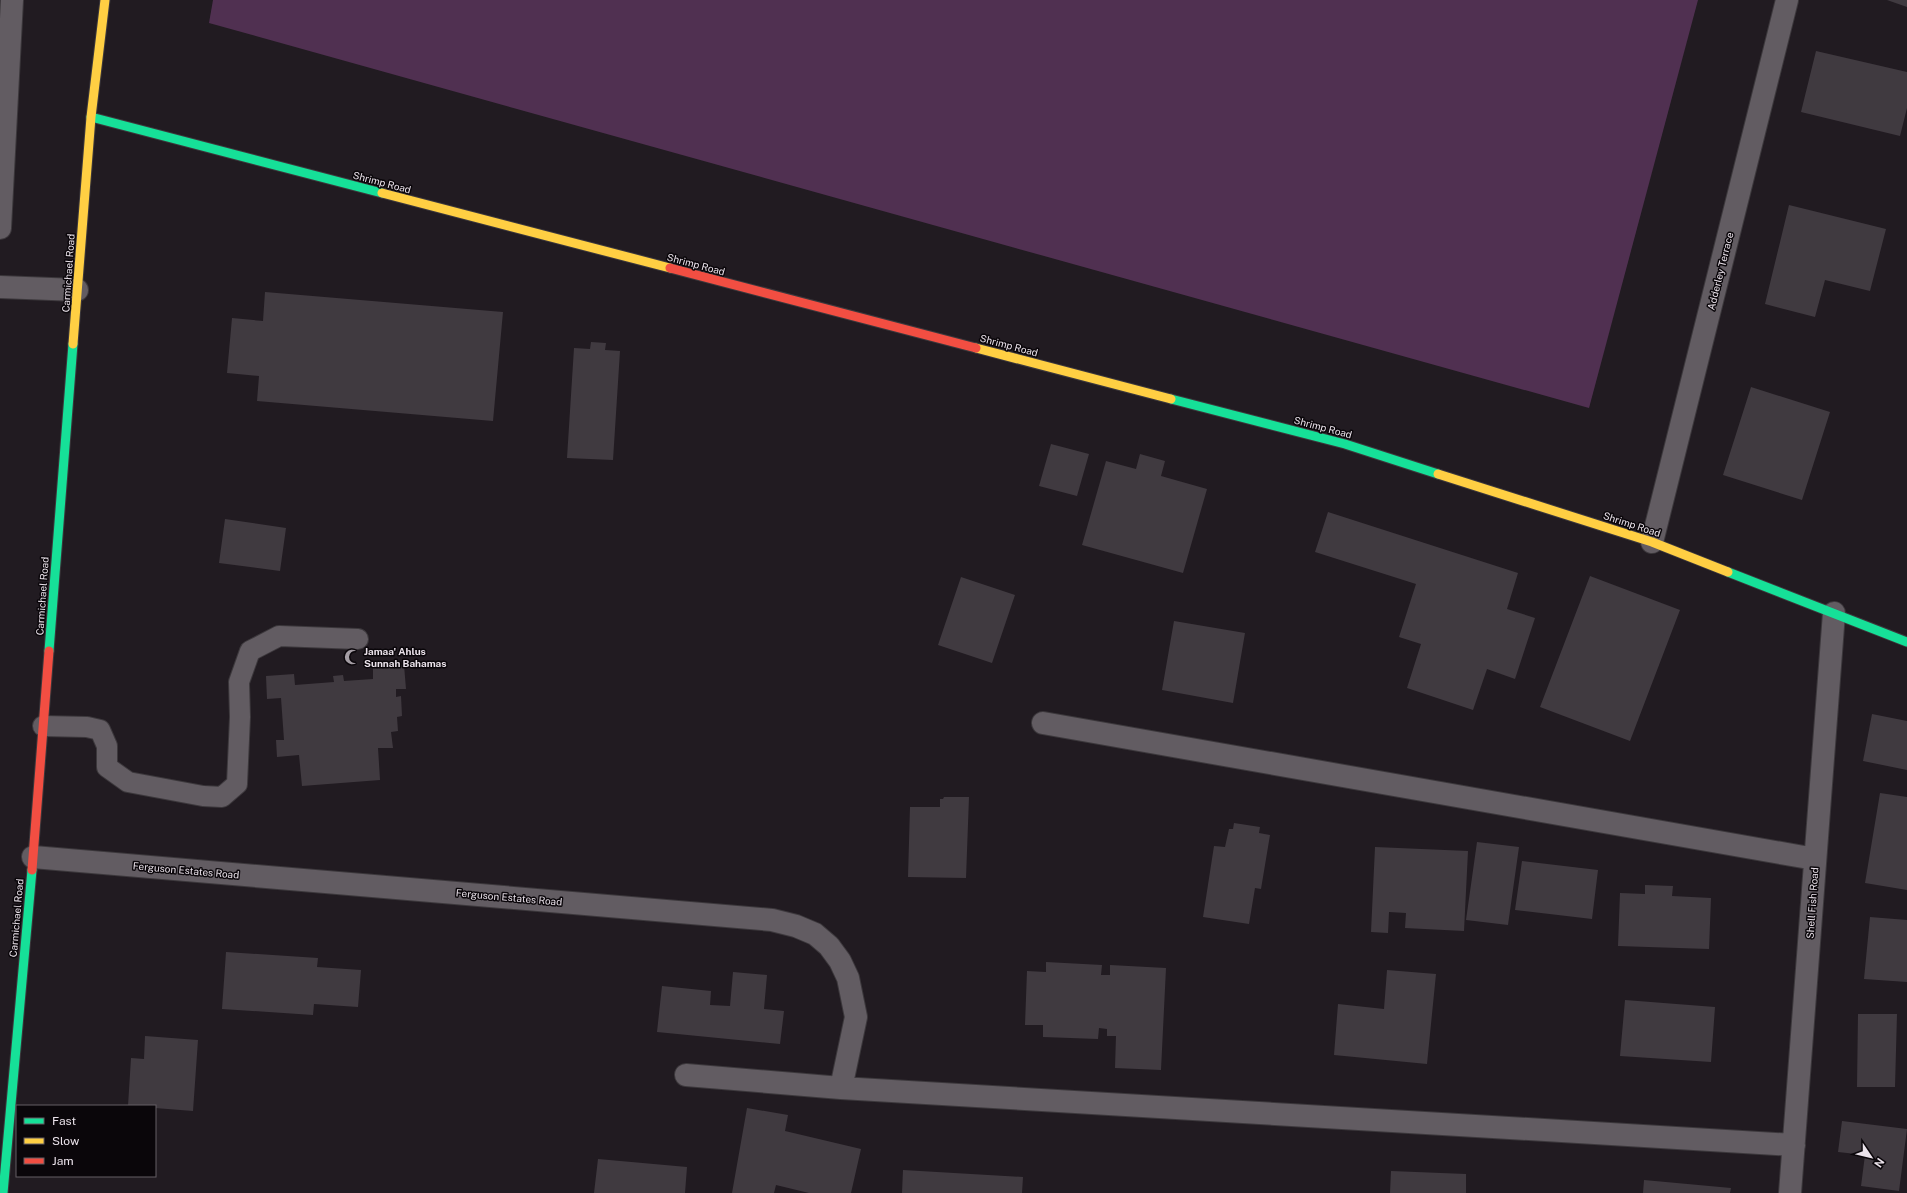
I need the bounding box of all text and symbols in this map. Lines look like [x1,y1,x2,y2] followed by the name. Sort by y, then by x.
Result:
[352,168,412,196] street label: Shrimp Road
[1705,231,1736,311] street label: Adderley Terrace
[59,233,77,313] street label: Carmichael Road
[666,250,726,278] street label: Shrimp Road
[979,331,1039,359] street label: Shrimp Road
[1293,413,1353,441] street label: Shrimp Road
[1602,509,1662,539] street label: Shrimp Road
[33,556,51,636] street label: Carmichael Road
[364,645,446,669] place label: Jamaa' Ahlus Sunnah Bahamas
[343,648,361,666] mosque icon: Jamaa' Ahlus Sunnah Bahamas
[132,859,240,881] street label: Ferguson Estates Road
[1804,867,1820,939] street label: Shell Fish Road
[7,878,25,958] street label: Carmichael Road
[455,886,563,908] street label: Ferguson Estates Road
[16,1105,156,1177] legend
[52,1114,77,1128] text: Fast
[52,1134,80,1148] text: Slow
[1851,1137,1891,1177] north arrow
[52,1154,74,1168] text: Jam
[1872,1156,1887,1170] text: N

